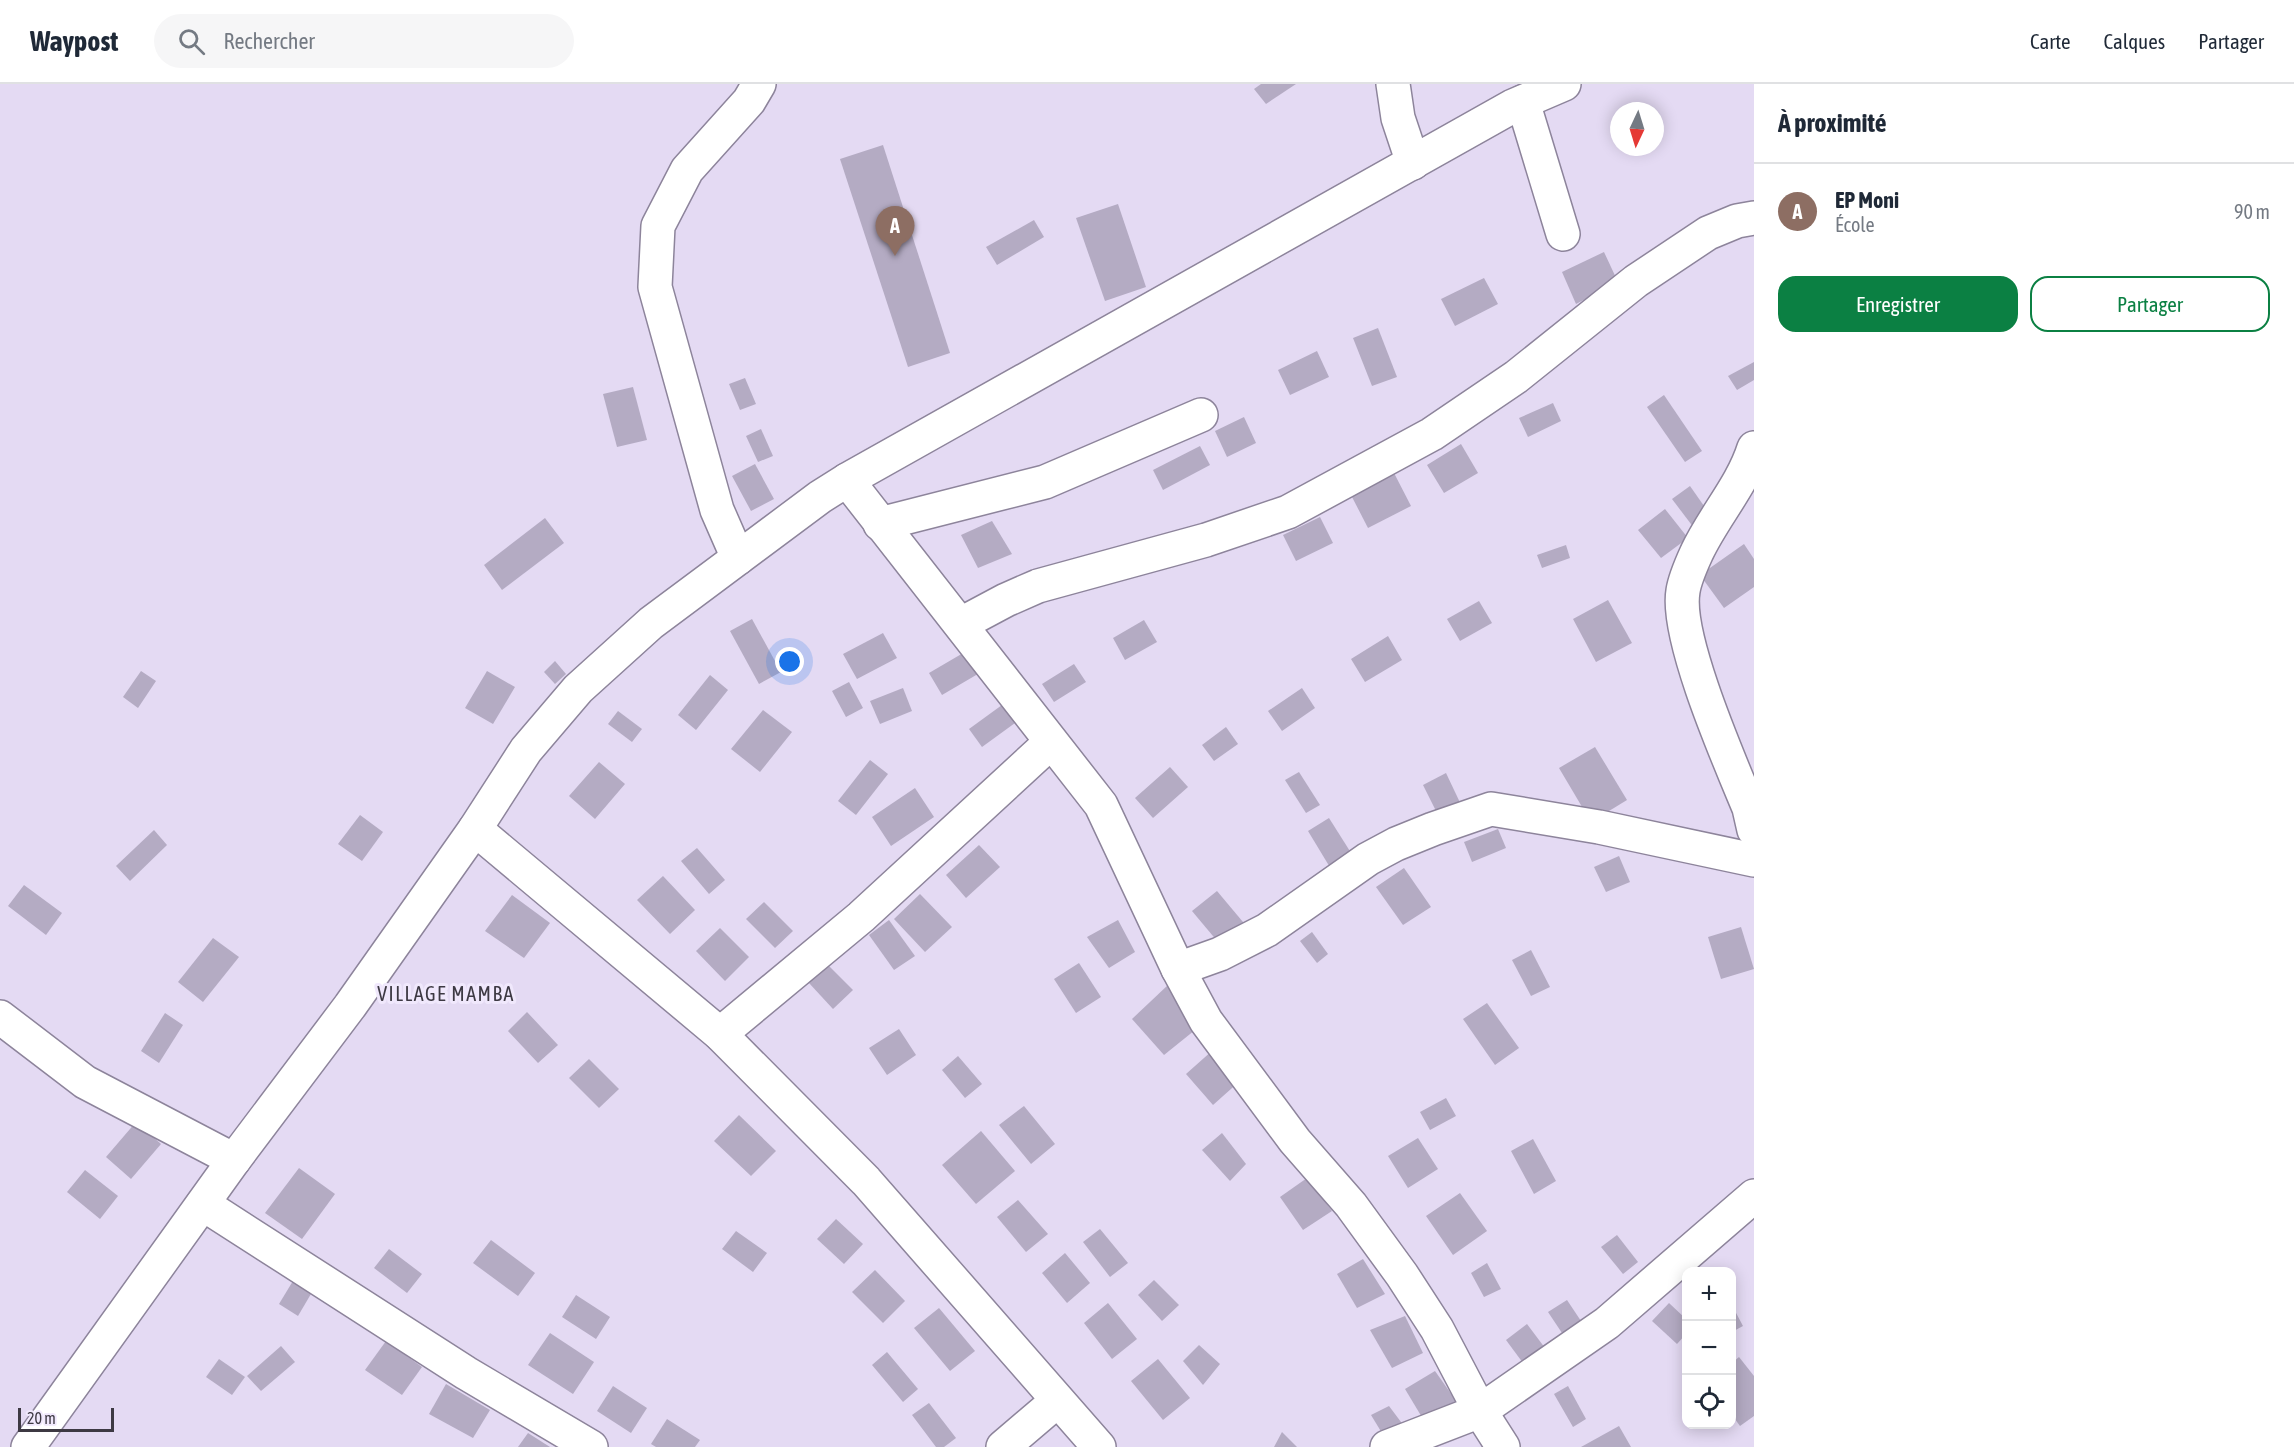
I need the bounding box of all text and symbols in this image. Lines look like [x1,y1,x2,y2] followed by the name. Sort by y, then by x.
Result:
[154,14,574,68] search box
[30,25,118,57] text: Waypost
[175,25,208,58] icon: search
[223,28,315,54] text: Rechercher
[2030,29,2071,53] text: Carte
[2104,29,2165,53] text: Calques
[2198,29,2264,53] text: Partager
[1610,102,1664,156] north arrow
[1778,108,1886,138] text: À proximité
[1835,187,1899,213] text: EP Moni
[1793,200,1802,223] text: A
[2234,200,2270,223] text: 90 m
[876,206,914,256] pin: A
[1835,213,1875,236] text: École
[1778,276,2018,332] button: Enregistrer
[2030,276,2270,332] button: Partager
[775,647,804,676] your location
[377,982,515,1005] district label: VILLAGE MAMBA
[1682,1267,1736,1429] map controls
[1682,1267,1736,1321] button: +
[1682,1321,1736,1375] button: −
[1682,1375,1736,1429] button: locate
[18,1405,114,1432] scale bar
[27,1409,56,1427] text: 20 m

